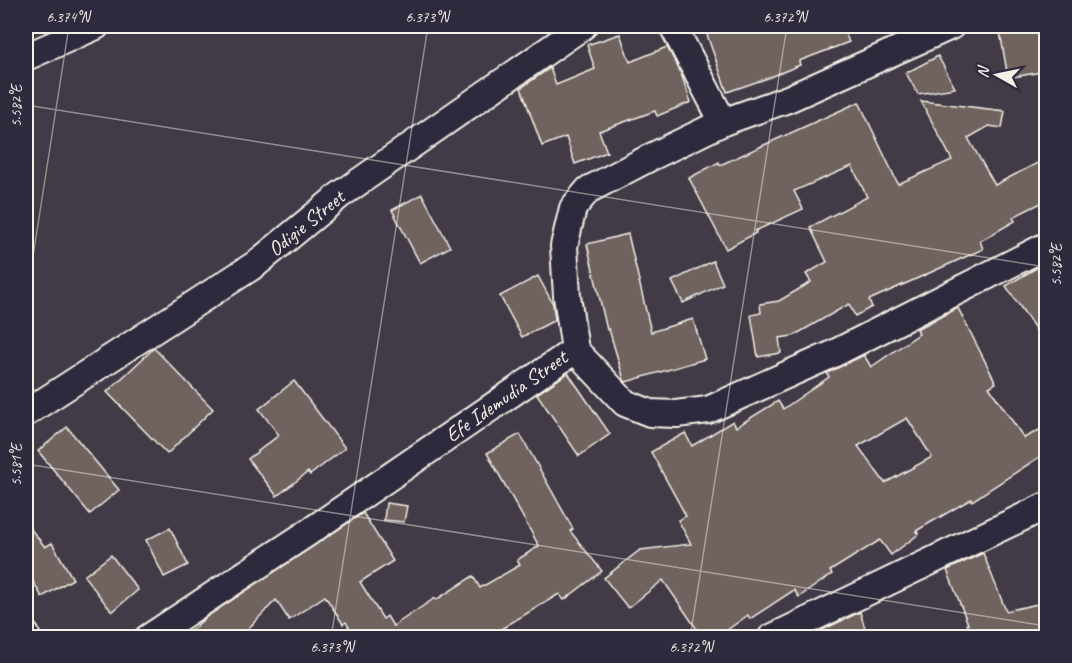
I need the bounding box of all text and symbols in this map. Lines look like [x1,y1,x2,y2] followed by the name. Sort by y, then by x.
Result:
[46,8,93,27] text: 6.374°N
[405,8,452,27] text: 6.373°N
[763,8,810,27] text: 6.372°N
[967,45,1027,105] north arrow
[973,63,994,79] text: N
[7,83,26,127] text: 5.582°E
[262,183,351,262] street label: Odigie Street
[1047,242,1066,286] text: 5.582°E
[440,343,574,448] street label: Efe Idemudia Street
[7,442,26,486] text: 5.581°E
[310,638,357,657] text: 6.373°N
[669,638,716,657] text: 6.372°N

